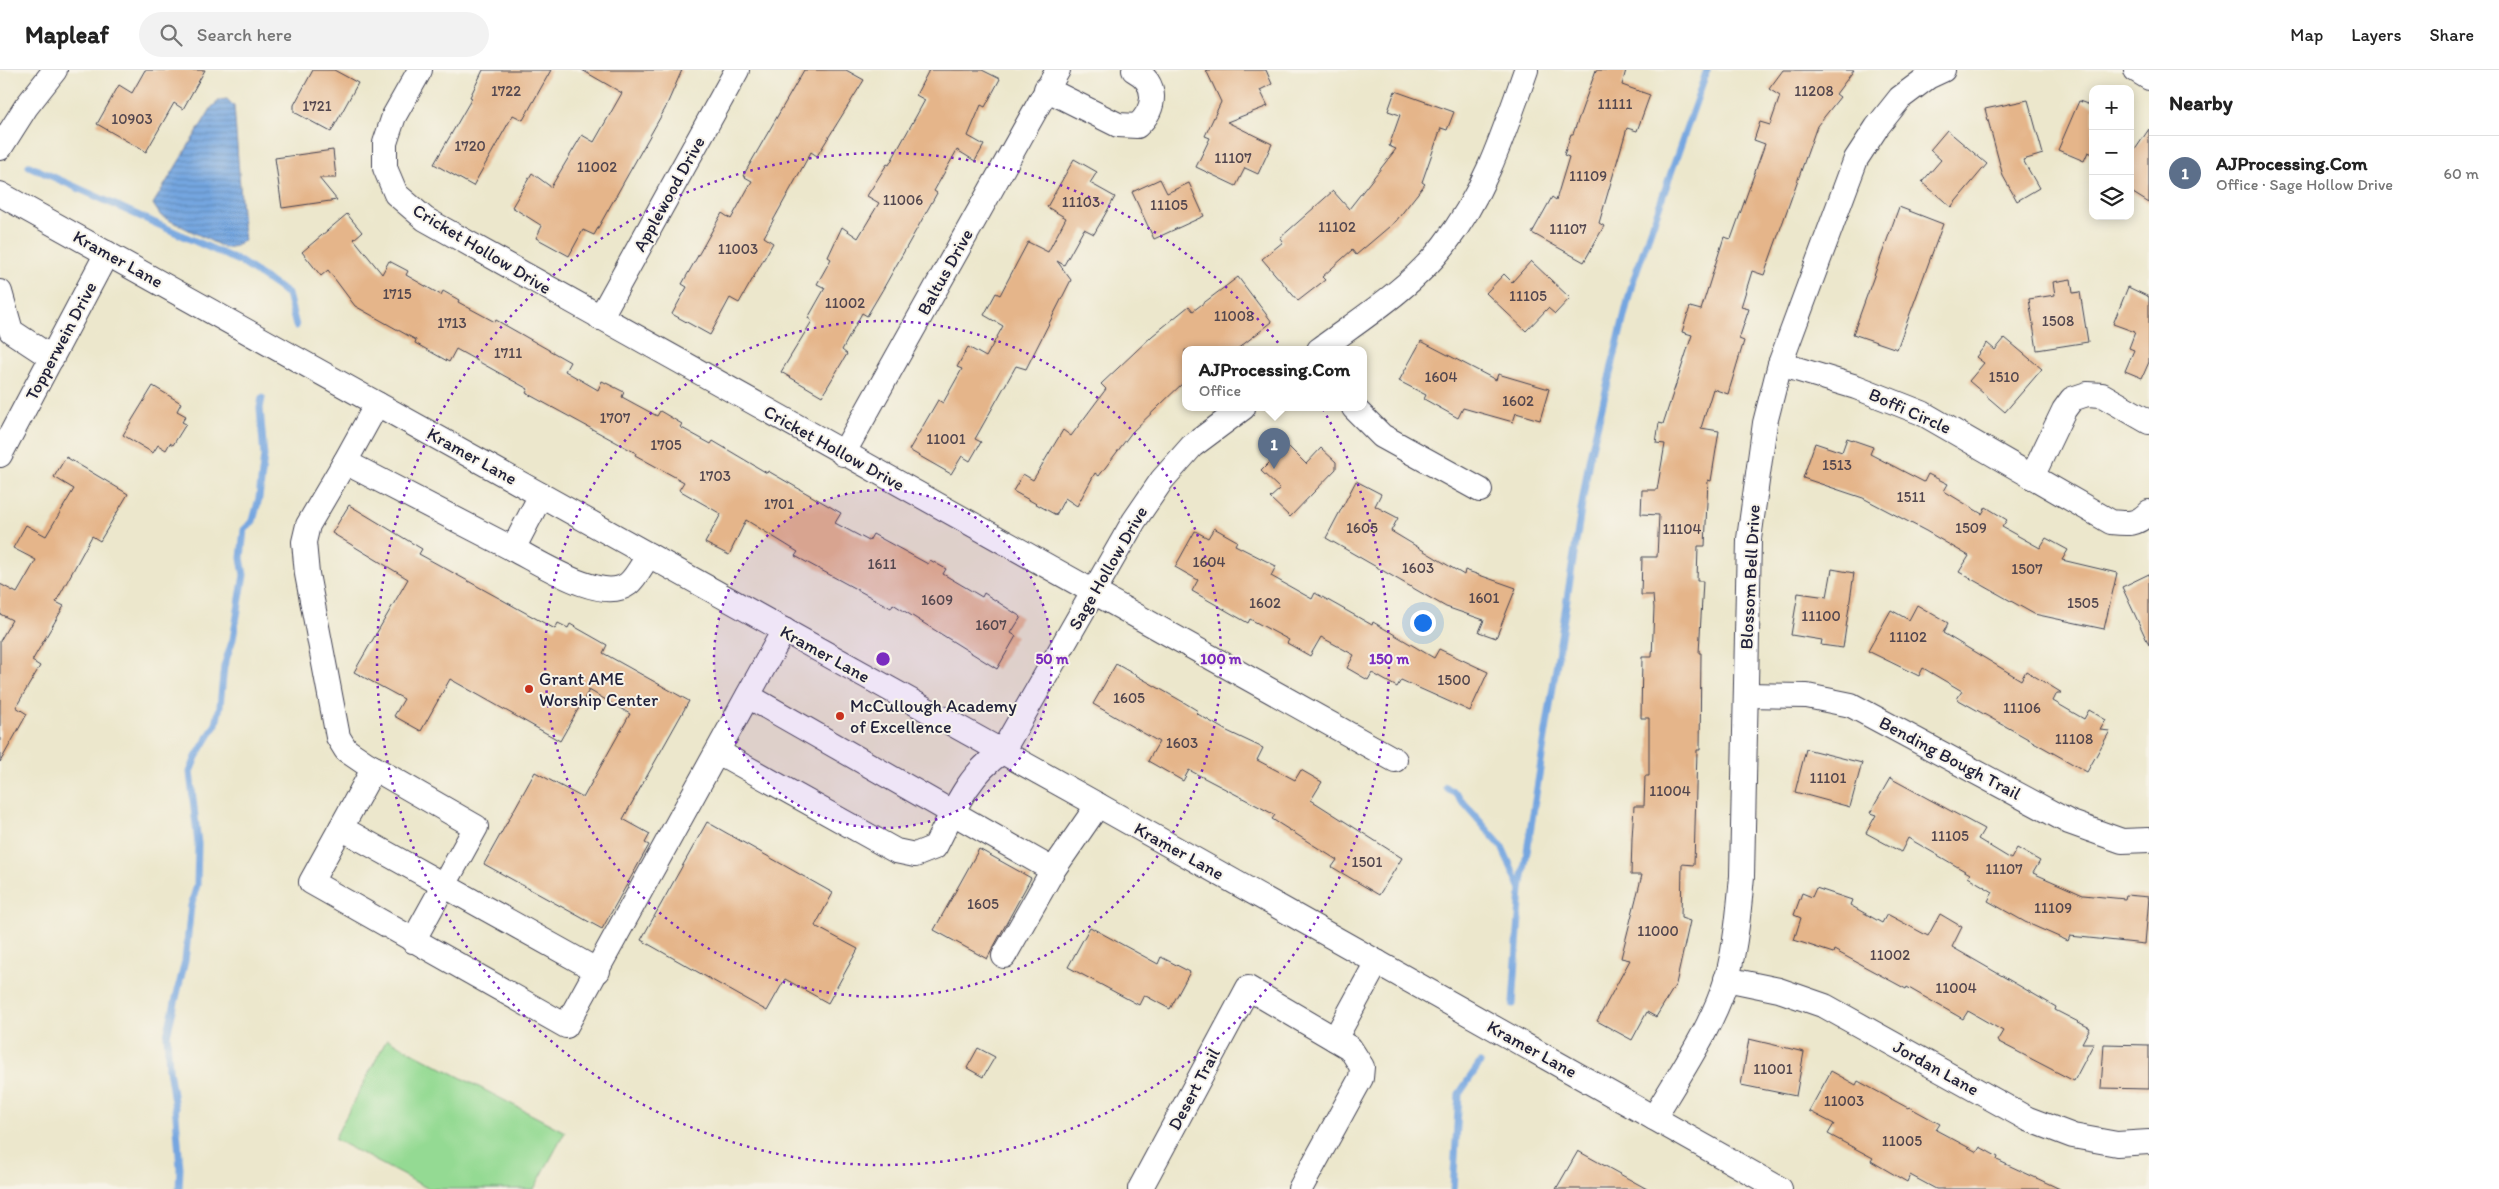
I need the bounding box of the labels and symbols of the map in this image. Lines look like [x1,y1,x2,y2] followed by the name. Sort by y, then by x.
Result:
[491,82,521,100] house number: 1722
[1794,82,1834,100] house number: 11208
[1598,95,1632,113] house number: 11111
[302,97,332,115] house number: 1721
[111,110,153,128] house number: 10903
[628,133,710,255] street label: Applewood Drive
[454,137,486,155] house number: 1720
[1214,149,1252,167] house number: 11107
[577,158,617,176] house number: 11002
[1569,167,1607,185] house number: 11109
[883,191,923,209] house number: 11006
[1062,193,1100,211] house number: 11103
[1150,196,1188,214] house number: 11105
[409,199,555,299] street label: Cricket Hollow Drive
[1318,218,1356,236] house number: 11102
[1549,220,1587,238] house number: 11107
[69,225,167,293] street label: Kramer Lane
[912,225,978,319] street label: Baltus Drive
[718,240,758,258] house number: 11003
[20,278,102,404] street label: Topperwein Drive
[382,285,412,303] house number: 1715
[1509,287,1547,305] house number: 11105
[825,294,865,312] house number: 11002
[1214,307,1254,325] house number: 11008
[2042,312,2074,330] house number: 1508
[437,314,467,332] house number: 1713
[494,344,522,362] house number: 1711
[1424,368,1458,386] house number: 1604
[1988,368,2020,386] house number: 1510
[1865,383,1955,439] street label: Boffi Circle
[1502,392,1534,410] house number: 1602
[760,400,908,496] street label: Cricket Hollow Drive
[599,409,631,427] house number: 1707
[423,422,521,490] street label: Kramer Lane
[1258,428,1290,469] pin: 1
[926,430,966,448] house number: 11001
[650,436,682,454] house number: 1705
[1822,456,1852,474] house number: 1513
[699,467,731,485] house number: 1703
[1897,488,1925,506] house number: 1511
[764,495,794,513] house number: 1701
[1064,502,1152,634] street label: Sage Hollow Drive
[1735,504,1765,650] street label: Blossom Bell Drive
[1346,519,1378,537] house number: 1605
[1955,519,1987,537] house number: 1509
[1662,520,1702,538] house number: 11104
[1192,553,1226,571] house number: 1604
[868,555,896,573] house number: 1611
[1402,559,1434,577] house number: 1603
[2011,560,2043,578] house number: 1507
[1468,589,1500,607] house number: 1601
[921,591,953,609] house number: 1609
[1249,594,1281,612] house number: 1602
[2067,594,2099,612] house number: 1505
[1801,607,1841,625] house number: 11100
[1410,610,1436,636] your location
[975,616,1007,634] house number: 1607
[776,620,874,688] street label: Kramer Lane
[1889,628,1927,646] house number: 11102
[874,650,892,668] centre of rings
[1035,650,1069,668] text: 50 m
[1200,650,1242,668] text: 100 m
[1369,650,1409,668] text: 150 m
[539,668,659,711] place label: Grant AME Worship Center
[1437,671,1471,689] house number: 1500
[523,683,535,695] marker: Grant AME Worship Center
[1113,689,1145,707] house number: 1605
[850,695,1017,738] place label: McCullough Academy of Excellence
[2003,699,2041,717] house number: 11106
[834,710,846,722] marker: McCullough Academy of Excellence
[1875,711,2025,805] street label: Bending Bough Trail
[2055,730,2093,748] house number: 11108
[1166,734,1198,752] house number: 1603
[1809,769,1847,787] house number: 11101
[1649,782,1691,800] house number: 11004
[1130,817,1228,885] street label: Kramer Lane
[1931,827,1969,845] house number: 11105
[1351,853,1383,871] house number: 1501
[1985,860,2023,878] house number: 11107
[967,895,999,913] house number: 1605
[2034,899,2072,917] house number: 11109
[1637,922,1679,940] house number: 11000
[1870,946,1910,964] house number: 11002
[1935,979,1977,997] house number: 11004
[1483,1015,1581,1083] street label: Kramer Lane
[1889,1035,1983,1101] street label: Jordan Lane
[1163,1044,1225,1134] street label: Desert Trail
[1753,1060,1793,1078] house number: 11001
[1824,1092,1864,1110] house number: 11003
[1882,1132,1922,1150] house number: 11005

